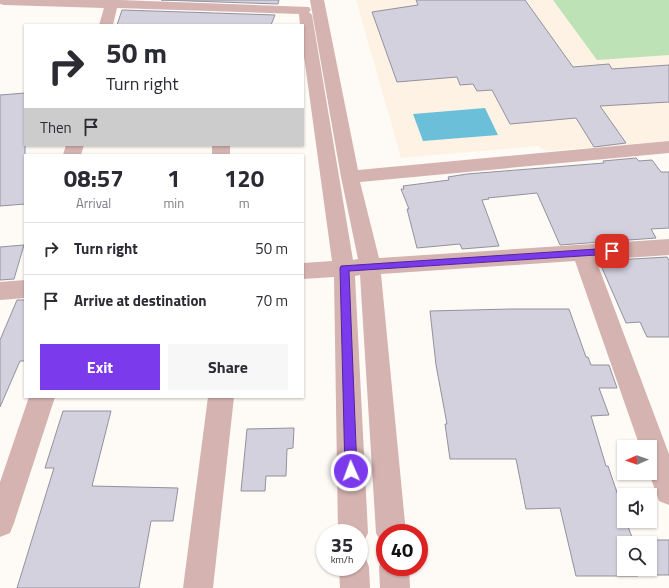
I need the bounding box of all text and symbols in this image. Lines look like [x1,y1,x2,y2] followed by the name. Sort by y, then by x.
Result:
[106,31,167,74] text: 50 m
[40,40,92,92] icon: right
[106,70,179,97] text: Turn right
[40,116,72,139] text: Then
[80,116,102,138] icon: arrive
[64,160,124,196] text: 08:57
[167,160,181,196] text: 1
[224,160,264,196] text: 120
[76,193,111,213] text: Arrival
[163,193,184,213] text: min
[239,193,250,213] text: m
[595,234,629,268] pin
[74,237,138,260] text: Turn right
[255,237,288,260] text: 50 m
[40,238,62,260] icon: right
[601,240,623,262] icon: arrive
[74,289,207,312] text: Arrive at destination
[255,289,288,312] text: 70 m
[40,290,62,312] icon: arrive
[40,344,160,390] button: Exit
[168,344,288,390] button: Share
[617,440,657,480] north arrow
[617,440,657,576] map controls
[330,450,372,492] position arrow
[617,488,657,528] button: sound
[376,524,428,576] speed limit sign: 40
[331,529,353,560] text: 35
[617,536,657,576] button: search
[331,552,353,567] text: km/h

